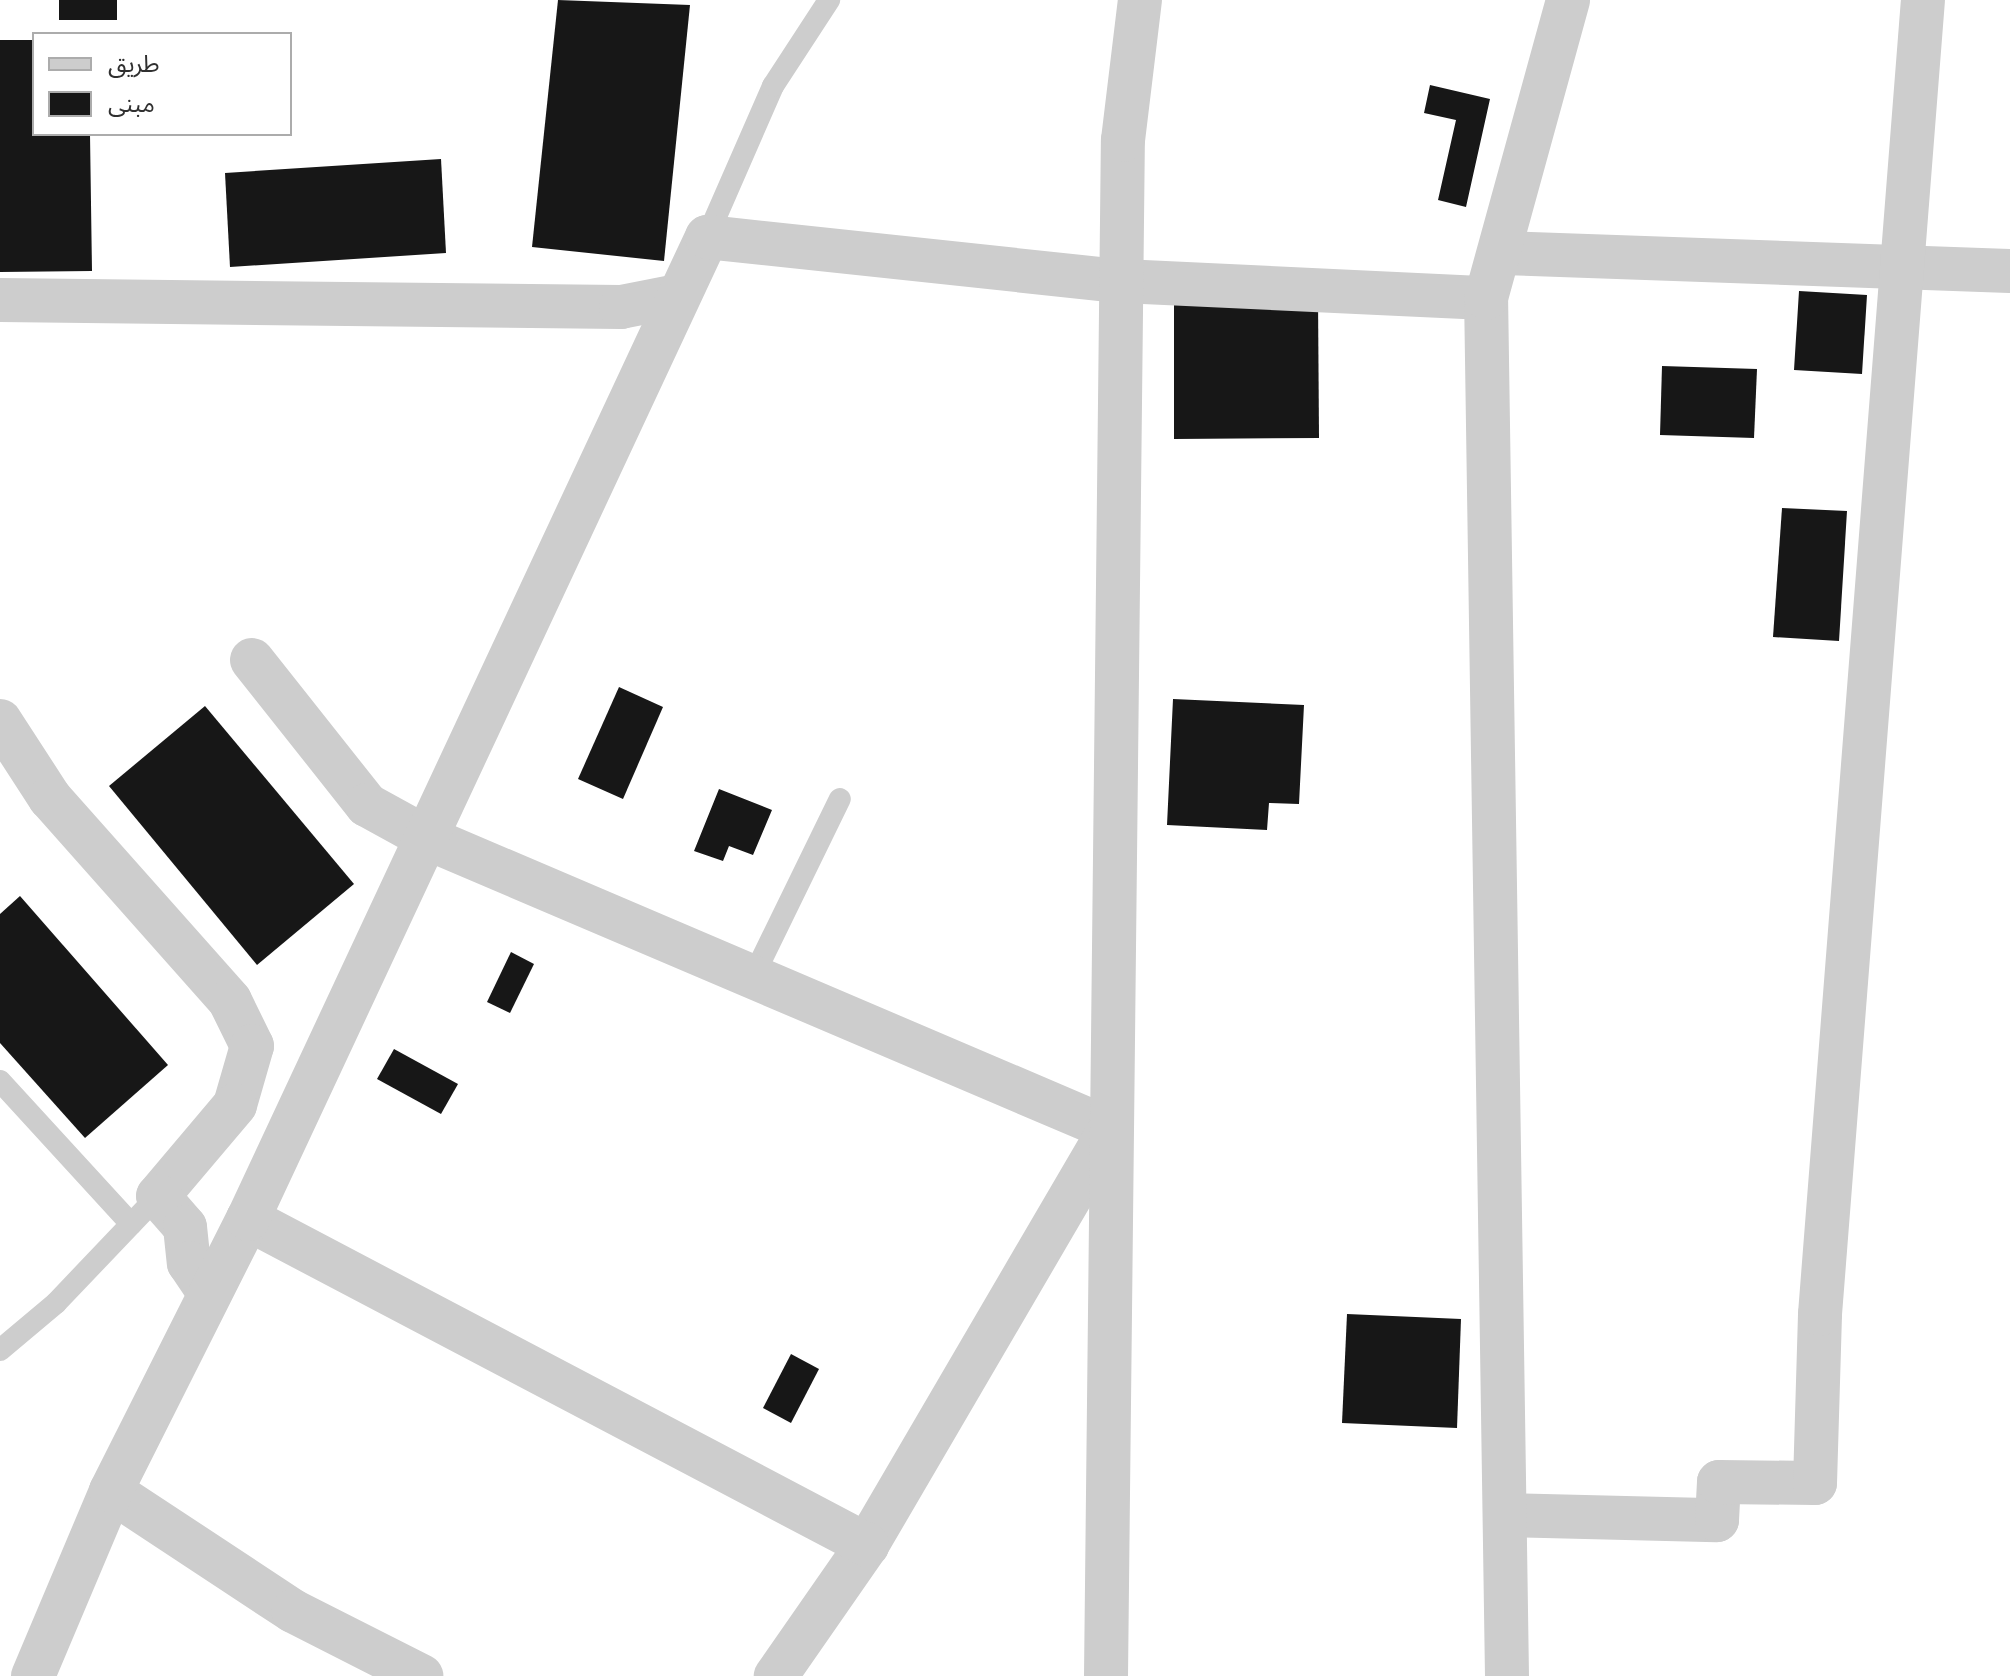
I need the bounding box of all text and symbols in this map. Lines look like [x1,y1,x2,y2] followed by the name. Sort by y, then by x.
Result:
[32,32,292,136] legend
[108,46,160,81] text: طريق
[108,86,155,121] text: مبنى

